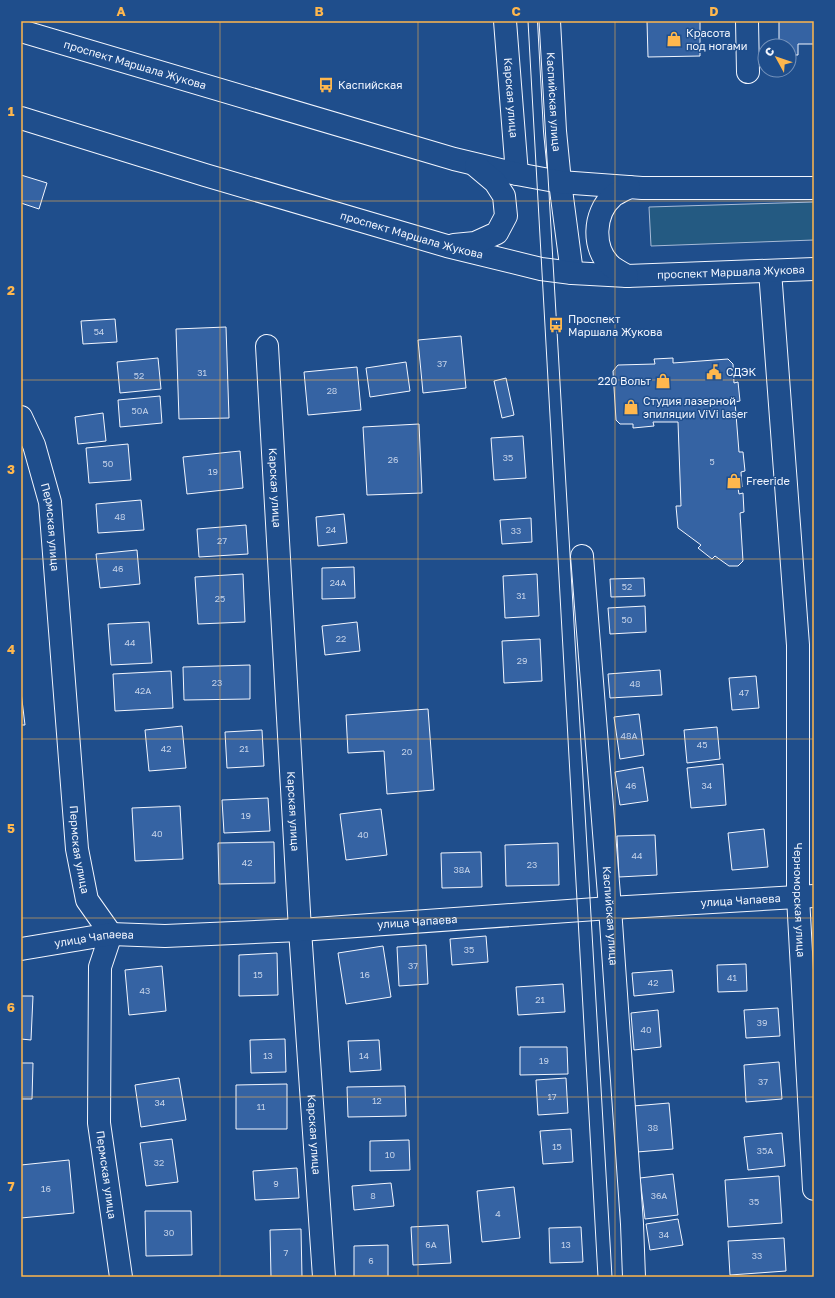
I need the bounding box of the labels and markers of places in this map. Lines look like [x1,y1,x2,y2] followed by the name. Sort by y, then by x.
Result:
[686,26,748,52] place label: Красота под ногами
[665,30,683,48] shop icon: Красота под ногами
[317,76,335,94] bus stop icon: Каспийская
[338,78,403,91] place label: Каспийская
[568,312,662,338] place label: Проспект Маршала Жукова
[547,316,565,334] bus stop icon: Проспект Маршала Жукова
[705,363,723,381] public building icon: СДЭК
[726,365,757,378] place label: СДЭК
[654,372,672,390] shop icon: 220 Вольт
[598,374,652,387] place label: 220 Вольт
[643,394,748,420] place label: Студия лазерной эпиляции ViVi laser
[622,398,640,416] shop icon: Студия лазерной эпиляции ViVi laser
[725,472,743,490] shop icon: Freeride
[746,474,790,487] place label: Freeride

